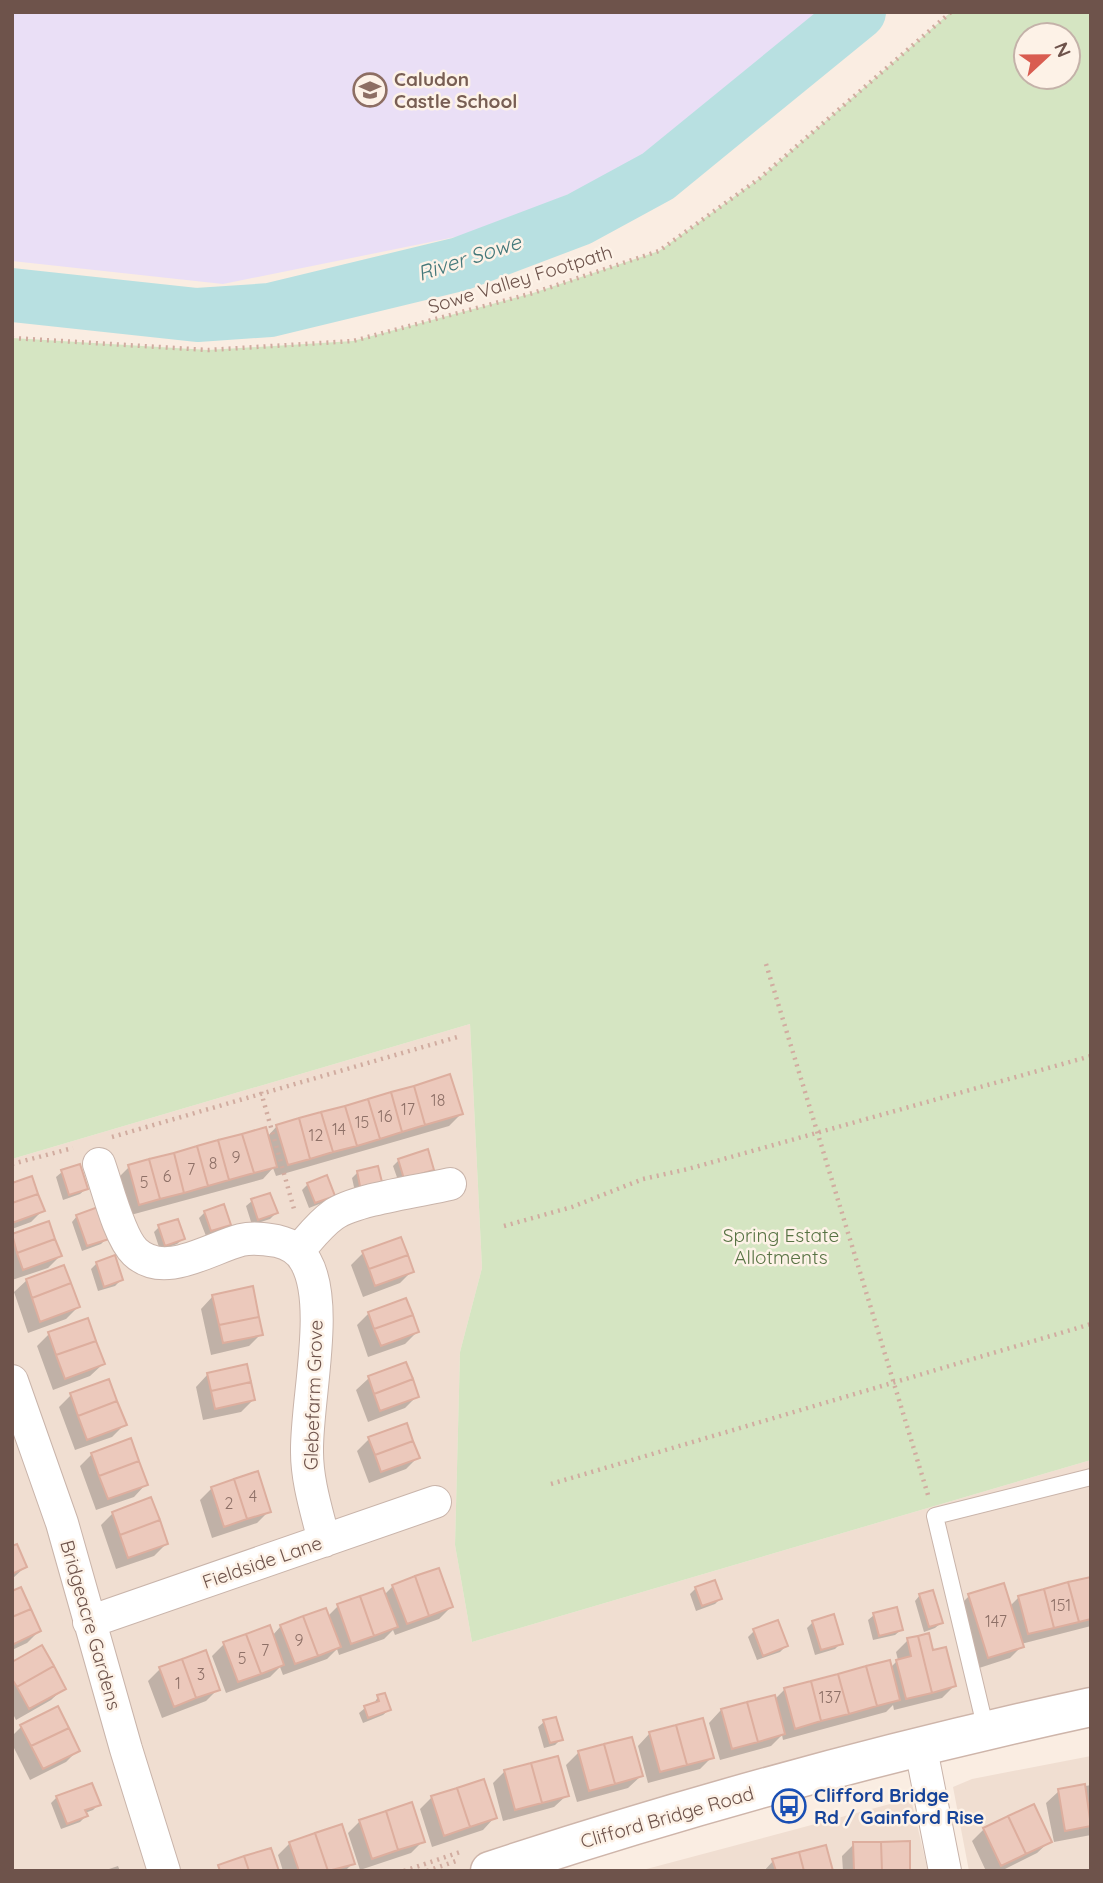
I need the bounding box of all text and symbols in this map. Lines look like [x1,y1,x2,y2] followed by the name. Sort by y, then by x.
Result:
[1012,21,1082,91] north arrow
[1049,39,1077,61] text: N
[394,67,517,113] place label: Caludon Castle School
[351,71,389,109] school or university icon: Caludon Castle School
[414,228,525,286] water label: River Sowe
[425,240,615,318] street label: Sowe Valley Footpath
[431,1090,445,1110] house number: 18
[401,1099,415,1119] house number: 17
[378,1106,393,1126] house number: 16
[355,1112,369,1132] house number: 15
[332,1119,346,1139] house number: 14
[309,1125,324,1145] house number: 12
[232,1147,241,1167] house number: 9
[209,1153,217,1173] house number: 8
[187,1159,195,1179] house number: 7
[163,1166,172,1186] house number: 6
[140,1172,148,1192] house number: 5
[723,1223,839,1269] park label: Spring Estate Allotments
[298,1319,328,1471] street label: Glebefarm Grove
[249,1486,257,1506] house number: 4
[225,1493,234,1513] house number: 2
[199,1530,325,1594] street label: Fieldside Lane
[55,1537,127,1713] street label: Bridgeacre Gardens
[1051,1595,1071,1615] house number: 151
[985,1611,1007,1631] house number: 147
[295,1630,304,1650] house number: 9
[261,1640,269,1660] house number: 7
[238,1648,246,1668] house number: 5
[197,1664,205,1684] house number: 3
[175,1673,181,1693] house number: 1
[819,1687,841,1707] house number: 137
[577,1781,757,1853] street label: Clifford Bridge Road
[814,1783,984,1829] place label: Clifford Bridge Rd / Gainford Rise
[770,1787,808,1825] bus stop icon: Clifford Bridge Rd / Gainford Rise

